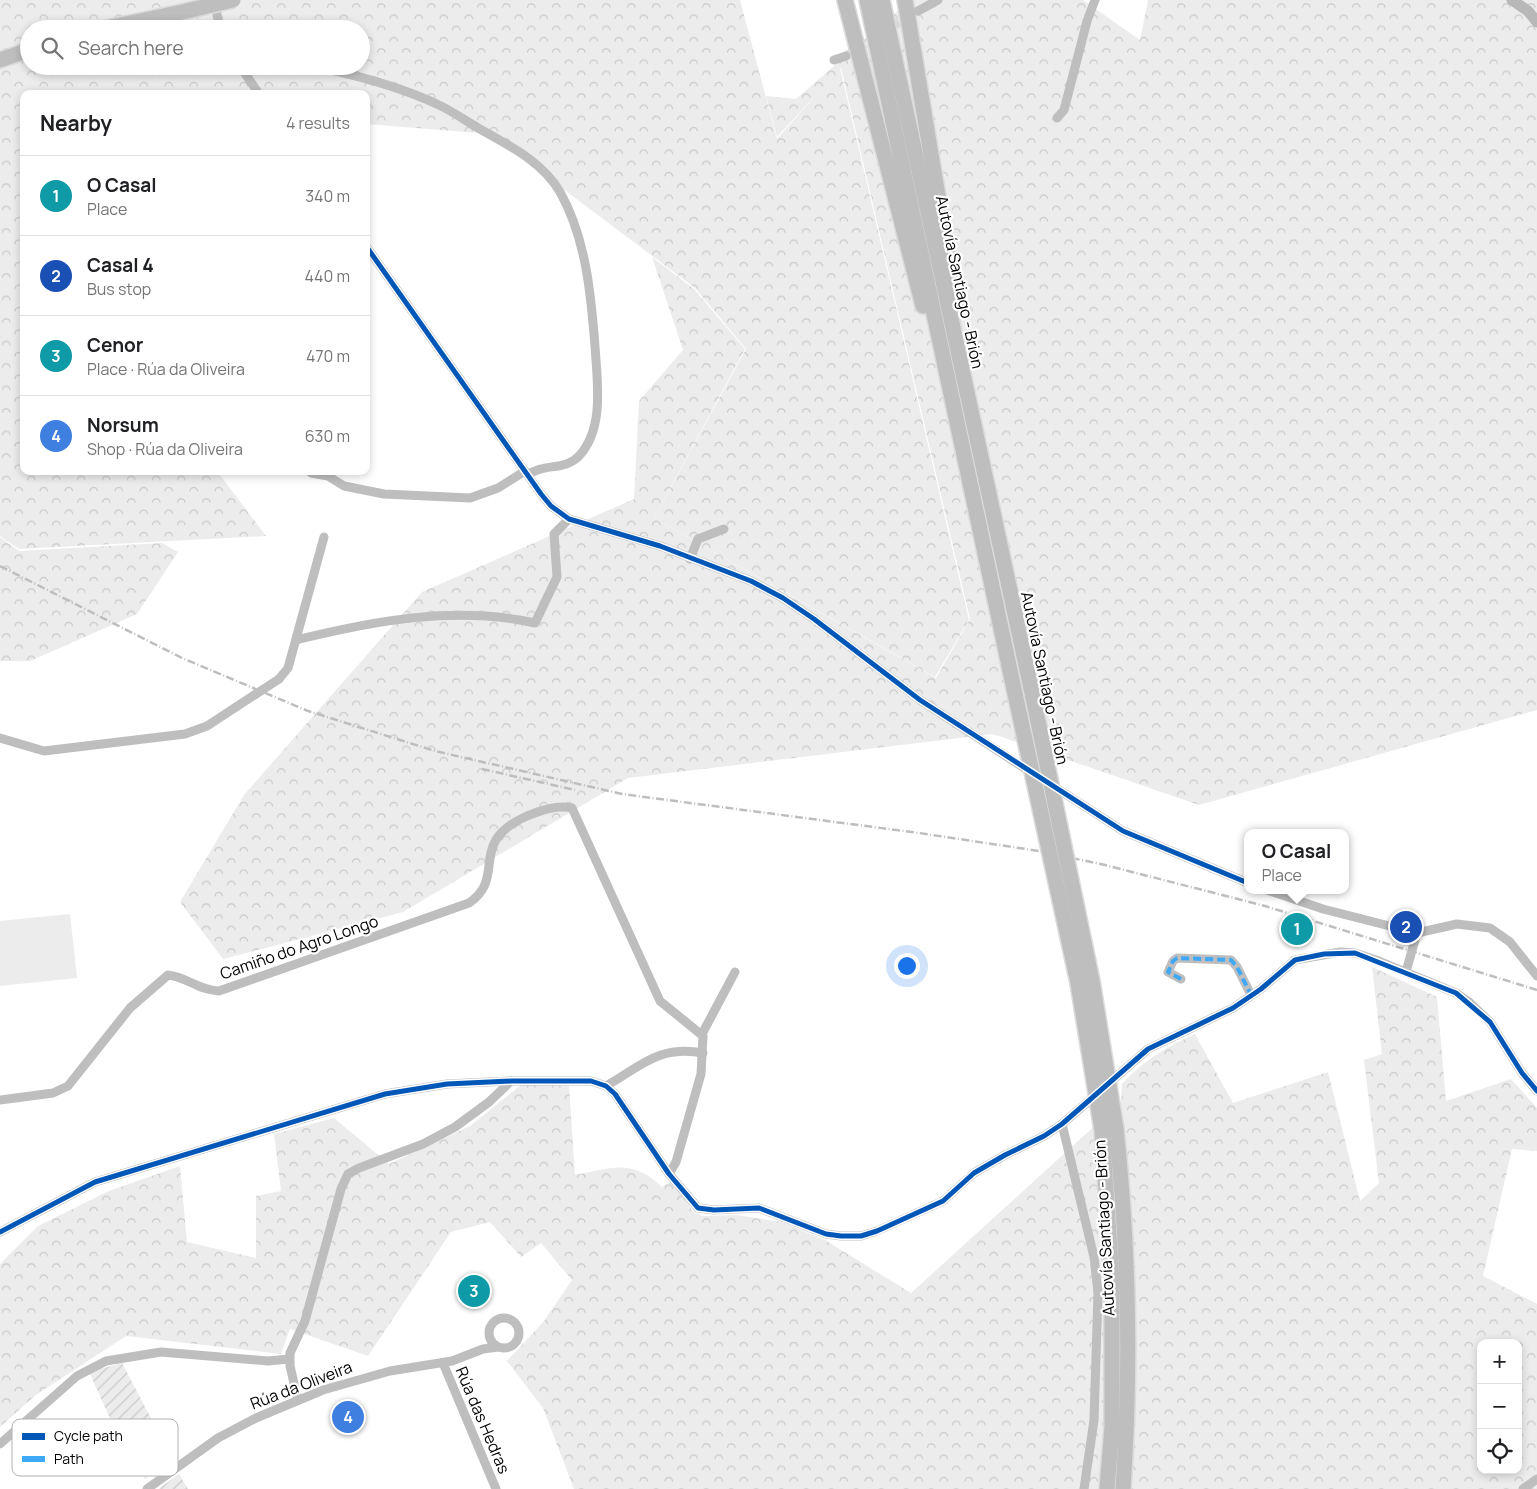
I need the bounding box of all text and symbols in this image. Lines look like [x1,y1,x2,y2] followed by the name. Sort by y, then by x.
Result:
[20,20,370,75] search box
[38,34,66,62] icon: search
[78,35,184,61] text: Search here
[40,109,112,137] text: Nearby
[286,112,350,134] text: 4 results
[87,172,157,198] text: O Casal
[52,185,60,207] text: 1
[305,185,350,207] text: 340 m
[931,193,989,371] street label: Autovía Santiago - Brión
[87,198,127,220] text: Place
[87,252,154,278] text: Casal 4
[51,265,61,287] text: 2
[304,265,350,287] text: 440 m
[87,278,151,300] text: Bus stop
[87,332,143,358] text: Cenor
[51,345,61,367] text: 3
[306,345,350,367] text: 470 m
[87,358,245,380] text: Place · Rúa da Oliveira
[87,412,159,438] text: Norsum
[51,425,61,447] text: 4
[305,425,350,447] text: 630 m
[87,438,243,460] text: Shop · Rúa da Oliveira
[1016,589,1074,767] street label: Autovía Santiago - Brión
[1244,829,1349,894] popup
[1262,838,1331,864] text: O Casal
[1262,864,1302,886] text: Place
[1390,908,1422,946] pin: 2
[217,910,381,984] street label: Camiño do Agro Longo
[1281,910,1313,948] pin: 1
[894,953,920,979] your location
[1088,1139,1120,1317] street label: Autovía Santiago - Brión
[458,1272,490,1310] pin: 3
[1477,1339,1522,1474] map controls
[1477,1339,1522,1384] button: +
[247,1355,355,1415] street label: Rúa da Oliveira
[451,1363,515,1477] street label: Rúa das Hedras
[1477,1384,1522,1429] button: −
[332,1398,364,1436] pin: 4
[12,1419,178,1476] legend
[54,1426,123,1445] text: Cycle path
[1477,1429,1522,1474] button: locate
[54,1449,84,1468] text: Path

